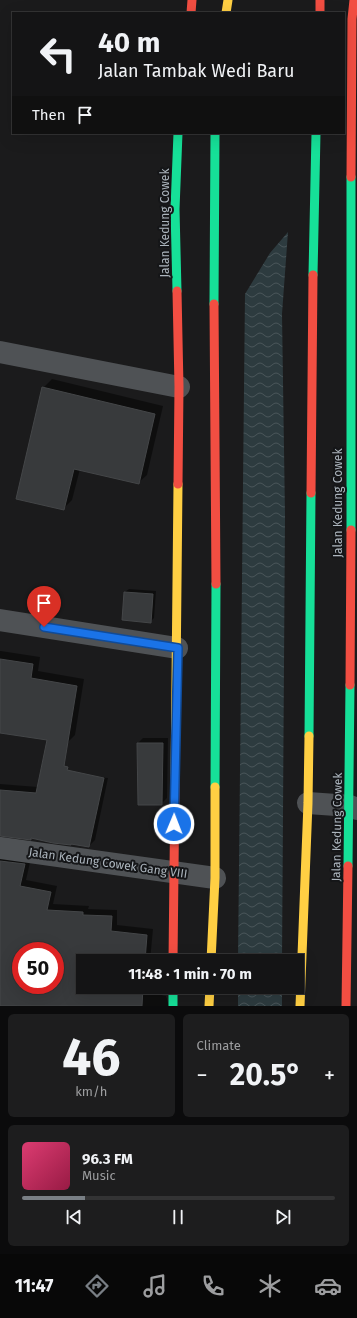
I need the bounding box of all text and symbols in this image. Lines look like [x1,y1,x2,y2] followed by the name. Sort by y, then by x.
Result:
[98,26,161,59] text: 40 m
[32,28,84,80] icon: left
[98,60,295,82] text: Jalan Tambak Wedi Baru
[74,104,96,126] icon: arrive
[32,106,66,124] text: Then
[158,168,172,278] street label: Jalan Kedung Cowek
[331,448,345,558] street label: Jalan Kedung Cowek
[27,586,61,627] pin
[33,592,55,614] icon: arrive
[329,771,345,882] street label: Jalan Kedung Cowek
[153,803,195,845] position arrow
[28,845,188,881] street label: Jalan Kedung Cowek Gang VIII
[12,942,64,994] speed limit sign: 50
[128,965,252,983] text: 11:48 · 1 min · 70 m
[62,1026,121,1089] text: 46
[197,1038,241,1053] text: Climate
[230,1057,302,1093] text: 20.5°
[197,1062,208,1089] text: −
[324,1062,335,1089] text: +
[75,1084,107,1099] text: km/h
[82,1150,133,1168] text: 96.3 FM
[82,1168,116,1183] text: Music
[63,1206,85,1228] icon: previous
[167,1206,189,1228] icon: pause
[272,1206,294,1228] icon: next
[83,1272,111,1300] icon: directions
[141,1272,169,1300] icon: music
[199,1272,227,1300] icon: phone
[256,1272,284,1300] icon: climate
[314,1272,342,1300] icon: car
[15,1275,54,1297] text: 11:47

